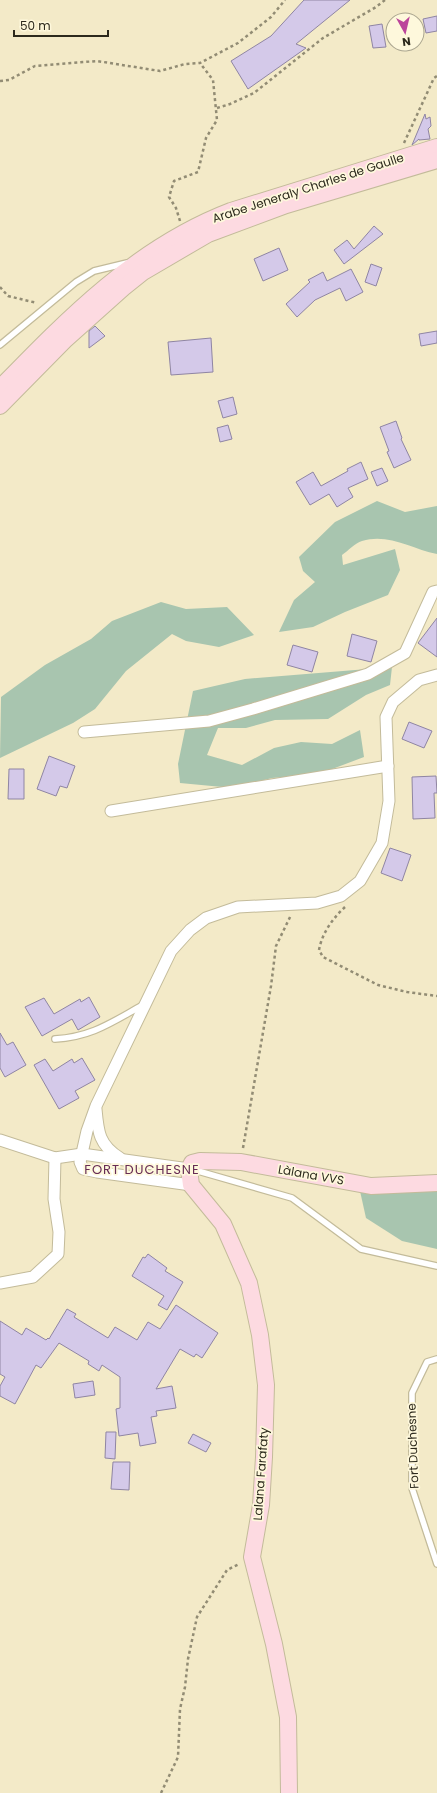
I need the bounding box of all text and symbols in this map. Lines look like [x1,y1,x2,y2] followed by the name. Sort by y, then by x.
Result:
[14,12,108,38] scale bar
[385,12,425,52] north arrow
[20,17,51,34] text: 50 m
[401,33,412,50] text: N
[210,148,406,227] street label: Arabe Jeneraly Charles de Gaulle
[84,1160,200,1179] district label: FORT DUCHESNE
[277,1160,345,1189] street label: Làlana VVS
[403,1403,422,1489] street label: Fort Duchesne
[249,1427,272,1521] street label: Lalana Farafaty

